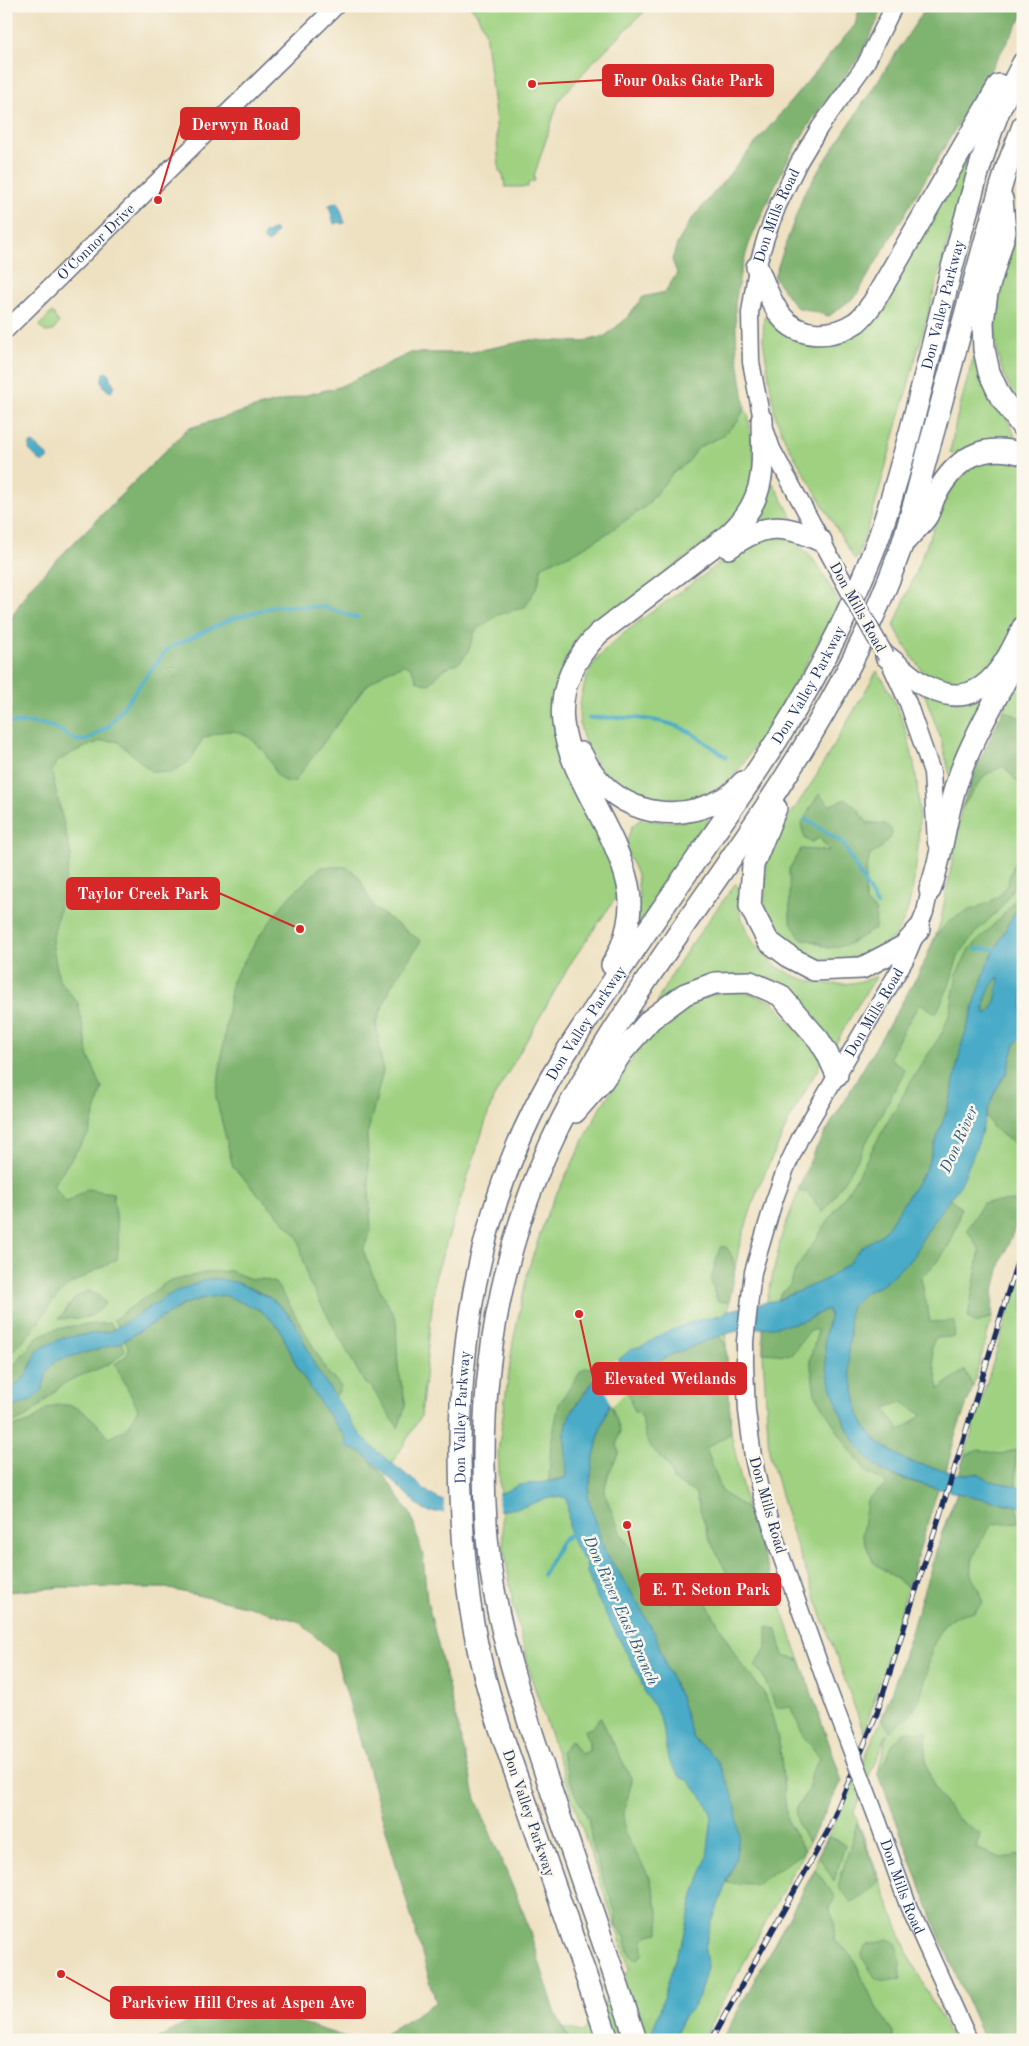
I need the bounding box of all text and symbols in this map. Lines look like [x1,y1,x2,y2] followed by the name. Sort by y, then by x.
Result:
[603,65,773,96] callout: Four Oaks Gate Park
[613,74,763,90] text: Four Oaks Gate Park
[181,108,299,139] callout: Derwyn Road
[191,118,289,134] text: Derwyn Road
[753,167,804,265] street label: Don Mills Road
[55,202,139,284] street label: O'Connor Drive
[920,238,968,372] street label: Don Valley Parkway
[826,560,888,655] street label: Don Mills Road
[770,624,849,748] street label: Don Valley Parkway
[67,878,219,909] callout: Taylor Creek Park
[77,887,209,903] text: Taylor Creek Park
[545,964,630,1084] street label: Don Valley Parkway
[843,966,907,1060] street label: Don Mills Road
[938,1103,982,1176] water label: Don River
[454,1350,474,1484] street label: Don Valley Parkway
[593,1363,746,1394] callout: Elevated Wetlands
[604,1372,736,1388] text: Elevated Wetlands
[746,1455,788,1556] street label: Don Mills Road
[579,1533,660,1688] water label: Don River East Branch
[641,1574,780,1605] callout: E. T. Seton Park
[652,1583,770,1599] text: E. T. Seton Park
[499,1748,556,1879] street label: Don Valley Parkway
[876,1838,926,1937] street label: Don Mills Road
[111,1987,365,2018] callout: Parkview Hill Cres at Aspen Ave
[121,1996,355,2012] text: Parkview Hill Cres at Aspen Ave

